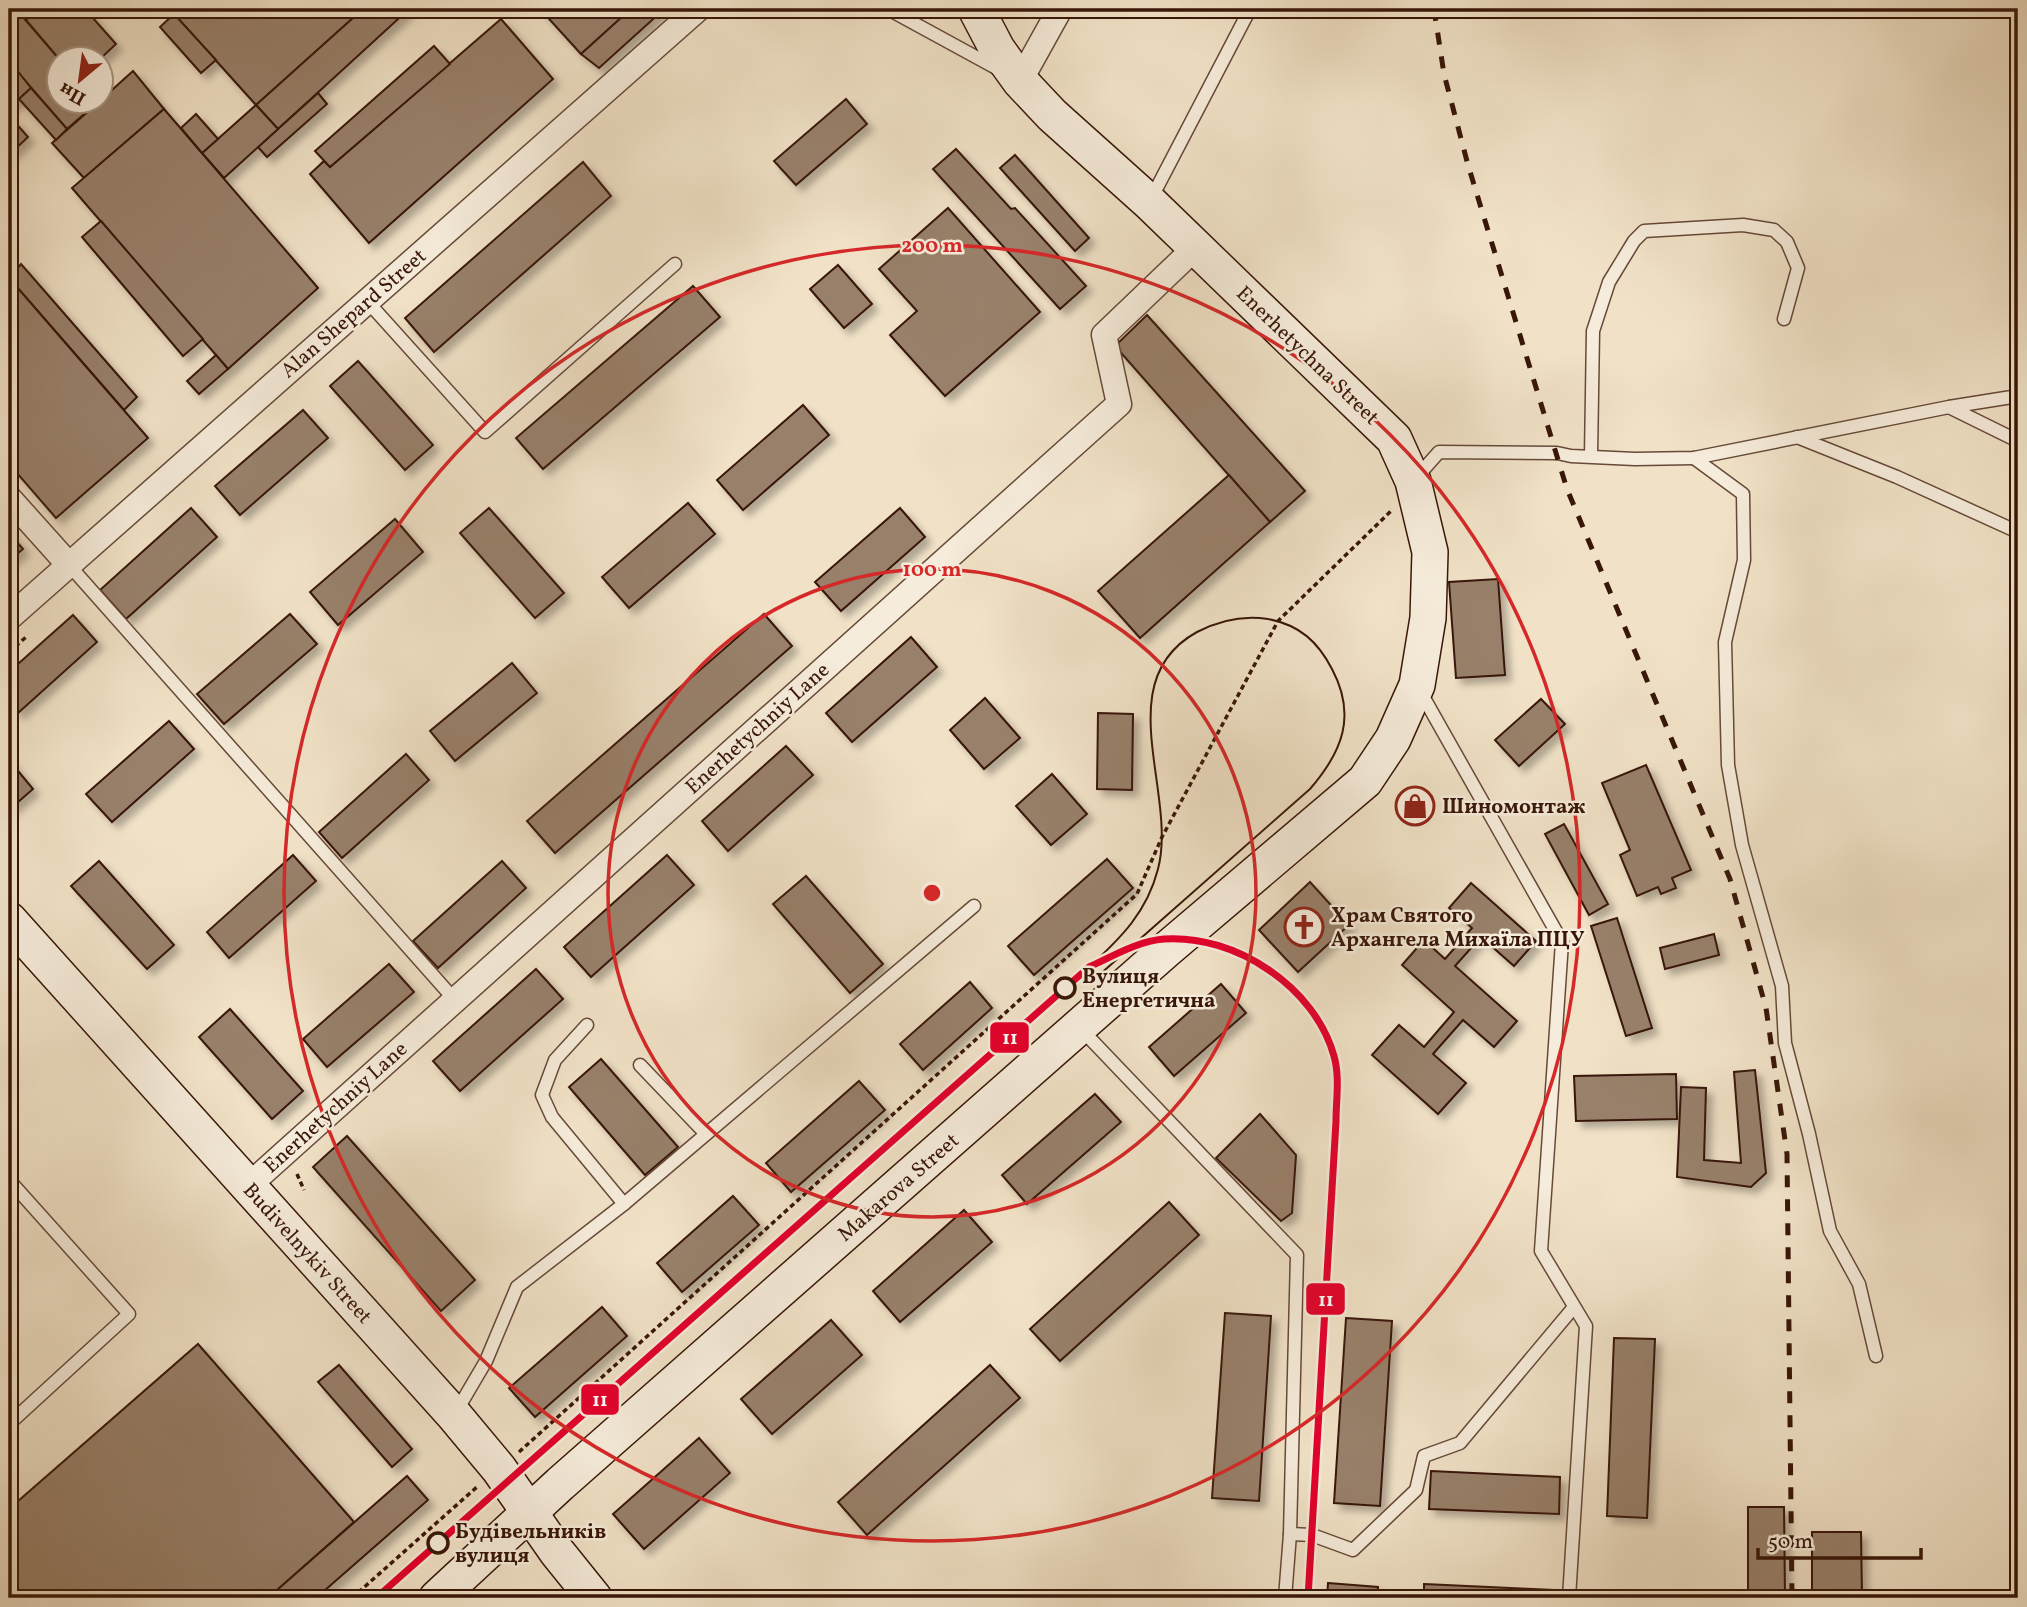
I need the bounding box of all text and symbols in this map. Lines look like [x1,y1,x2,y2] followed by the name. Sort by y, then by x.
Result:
[46,46,116,116] north arrow
[55,75,91,111] text: Пн
[901,232,963,261] text: 200 m
[275,243,433,386] street label: Alan Shepard Street
[1229,280,1385,432] street label: Enerhetychna Street
[902,556,962,585] text: 100 m
[680,656,836,802] street label: Enerhetychniy Lane
[1394,785,1436,827] shop icon: Шиномонтаж
[1442,793,1586,822] place label: Шиномонтаж
[920,881,944,905] centre of rings
[1331,902,1584,955] place label: Храм Святого Архангела Михаїла ПЦУ
[1283,906,1325,948] church icon: Храм Святого Архангела Михаїла ПЦУ
[1082,963,1215,1016] place label: Вулиця Енергетична
[1054,977,1076,999] marker: Вулиця Енергетична
[989,1021,1030,1054] line badge: 11
[1002,1026,1018,1052] text: 11
[258,1035,414,1181] street label: Enerhetychniy Lane
[832,1127,966,1249] street label: Makarova Street
[236,1177,378,1331] street label: Budivelnykiv Street
[1305,1282,1346,1316] line badge: 11
[1318,1288,1334,1314] text: 11
[580,1383,620,1416] line badge: 11
[592,1388,608,1414] text: 11
[1758,1516,1920,1560] scale bar
[455,1518,606,1571] place label: Будівельників вулиця
[1768,1528,1813,1557] text: 50 m
[427,1532,449,1554] marker: Будівельників вулиця

